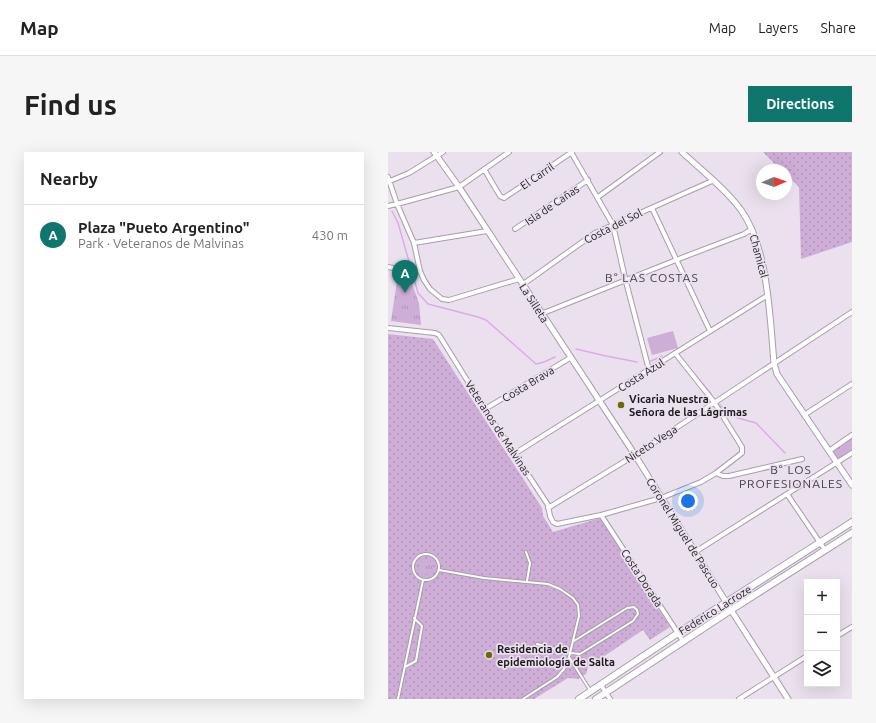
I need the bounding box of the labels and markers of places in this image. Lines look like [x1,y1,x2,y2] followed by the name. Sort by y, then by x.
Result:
[392,260,418,293] pin: A
[629,393,747,418] place label: Vicaria Nuestra Señora de las Lágrimas
[616,400,626,410] marker: Vicaria Nuestra Señora de las Lágrimas
[497,643,615,668] place label: Residencia de epidemiología de Salta
[484,650,494,660] marker: Residencia de epidemiología de Salta

